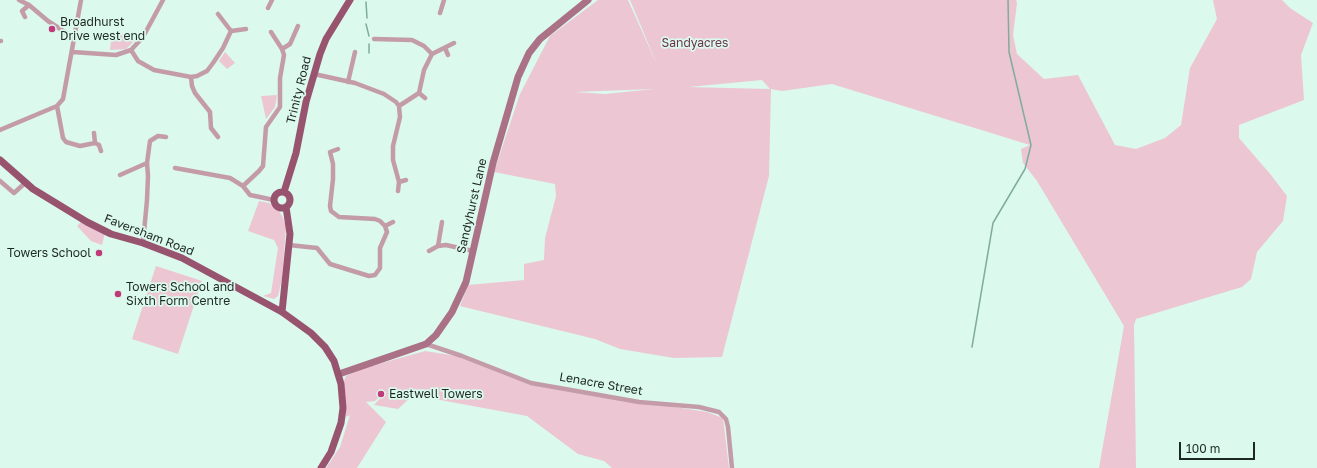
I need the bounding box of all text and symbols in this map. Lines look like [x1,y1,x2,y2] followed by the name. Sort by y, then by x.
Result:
[60,15,145,43] place label: Broadhurst Drive west end
[47,24,57,34] marker: Broadhurst Drive west end
[662,36,728,50] park label: Sandyacres
[284,55,314,125] street label: Trinity Road
[454,157,490,255] street label: Sandyhurst Lane
[102,211,196,259] street label: Faversham Road
[7,246,91,260] place label: Towers School
[94,248,104,258] marker: Towers School
[126,280,234,308] place label: Towers School and Sixth Form Centre
[113,289,123,299] marker: Towers School and Sixth Form Centre
[558,370,644,398] street label: Lenacre Street
[389,387,483,401] place label: Eastwell Towers
[376,389,386,399] marker: Eastwell Towers
[1181,434,1257,460] scale bar
[1186,441,1220,456] text: 100 m

